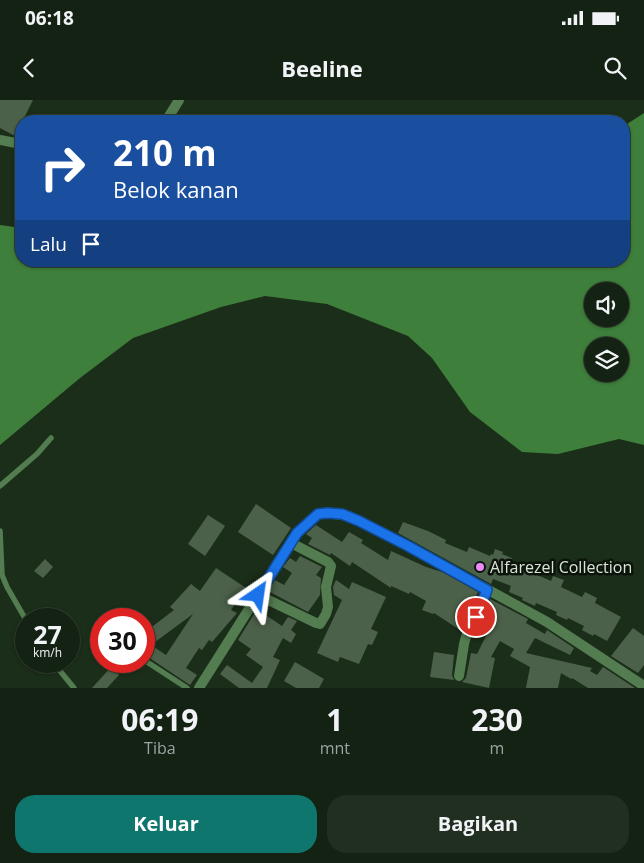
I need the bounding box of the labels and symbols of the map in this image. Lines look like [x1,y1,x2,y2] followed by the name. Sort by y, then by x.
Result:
[490,556,632,578] place label: Alfarezel Collection
[474,561,486,573] marker: Alfarezel Collection
[231,568,283,620] position arrow
[455,596,497,638] pin
[90,608,155,673] speed limit sign: 30

